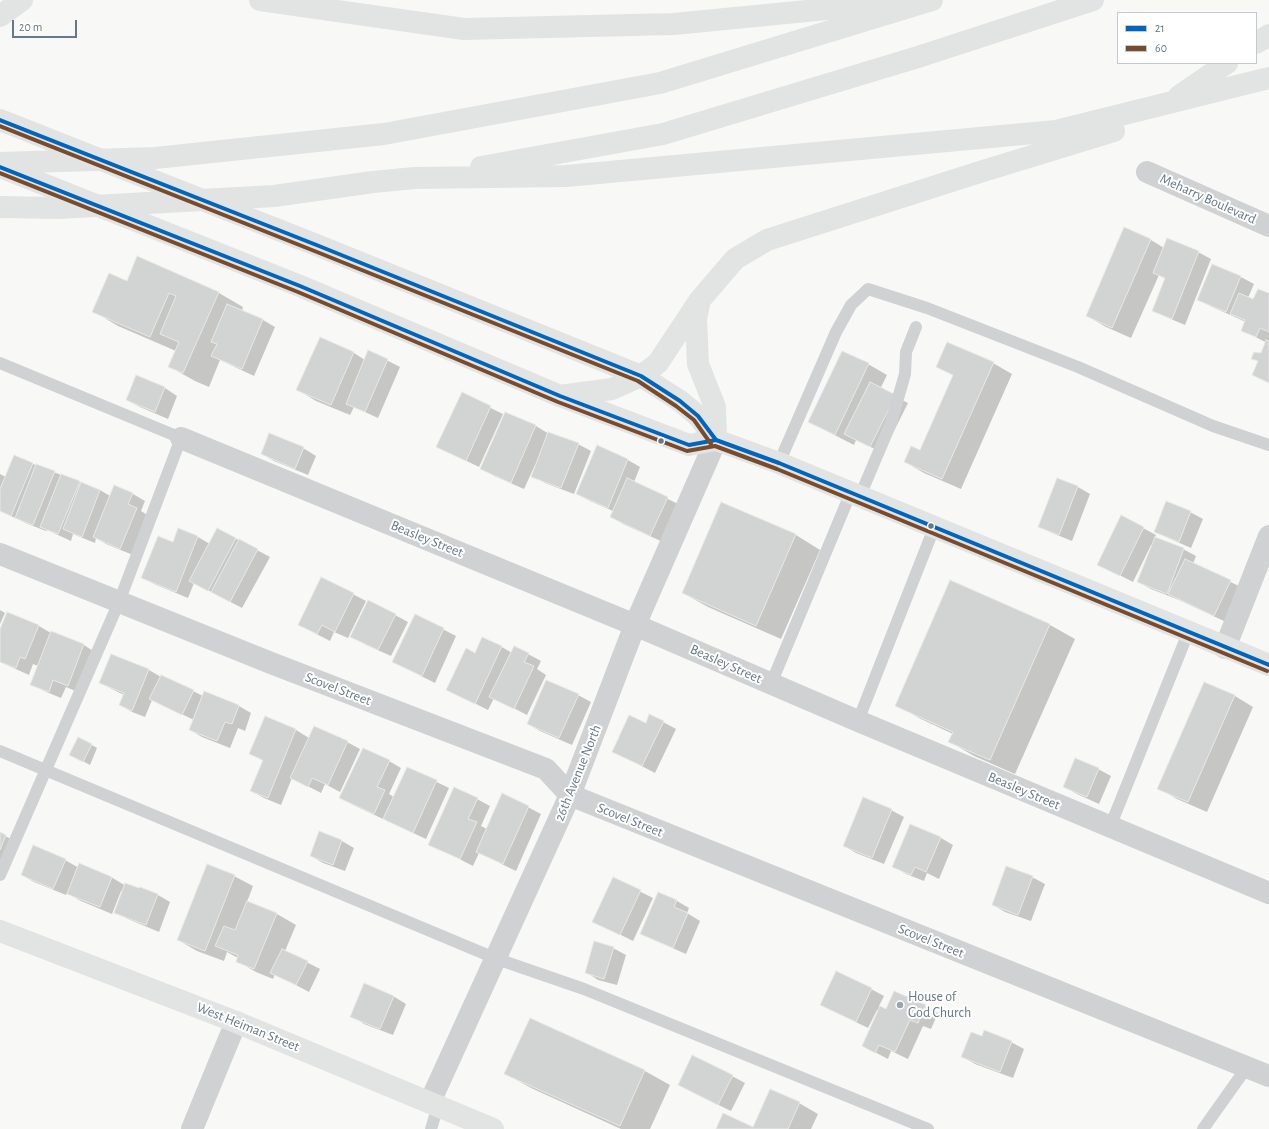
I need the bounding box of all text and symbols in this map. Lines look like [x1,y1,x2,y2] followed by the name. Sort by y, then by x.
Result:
[14,12,79,38] scale bar
[1117,12,1257,64] legend
[19,21,42,33] text: 20 m
[1155,22,1165,34] text: 21
[1155,42,1167,54] text: 60
[1157,170,1259,228] street label: Meharry Boulevard
[656,436,666,446] unlabelled marker
[388,517,466,561] street label: Beasley Street
[926,521,936,531] unlabelled marker
[688,641,764,687] street label: Beasley Street
[303,669,373,709] street label: Scovel Street
[551,722,605,824] street label: 26th Avenue North
[985,768,1063,814] street label: Beasley Street
[595,799,665,841] street label: Scovel Street
[896,920,966,962] street label: Scovel Street
[908,989,971,1022] place label: House of God Church
[194,999,302,1055] street label: West Heiman Street
[895,1000,905,1010] marker: House of God Church

